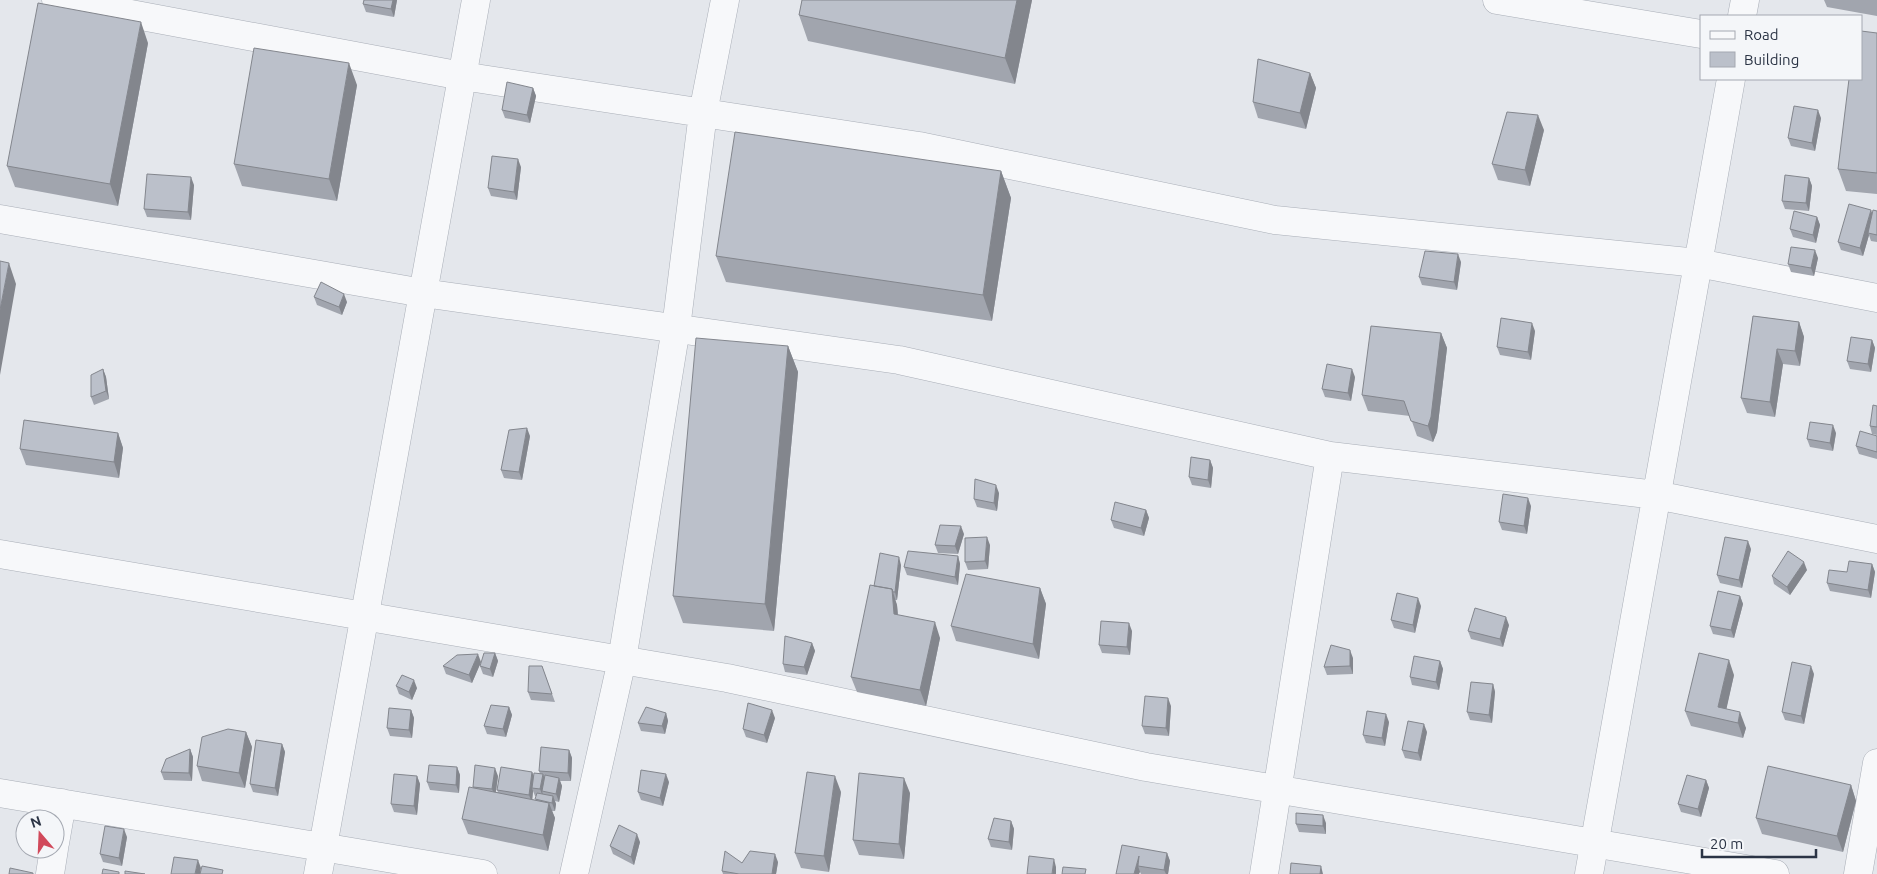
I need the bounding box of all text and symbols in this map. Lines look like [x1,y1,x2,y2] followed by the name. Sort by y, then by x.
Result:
[1700,15,1862,80] legend
[1744,26,1779,43] text: Road
[1744,51,1799,68] text: Building
[15,809,65,859] north arrow
[28,812,43,831] text: N
[1702,826,1816,858] scale bar
[1710,835,1743,852] text: 20 m

